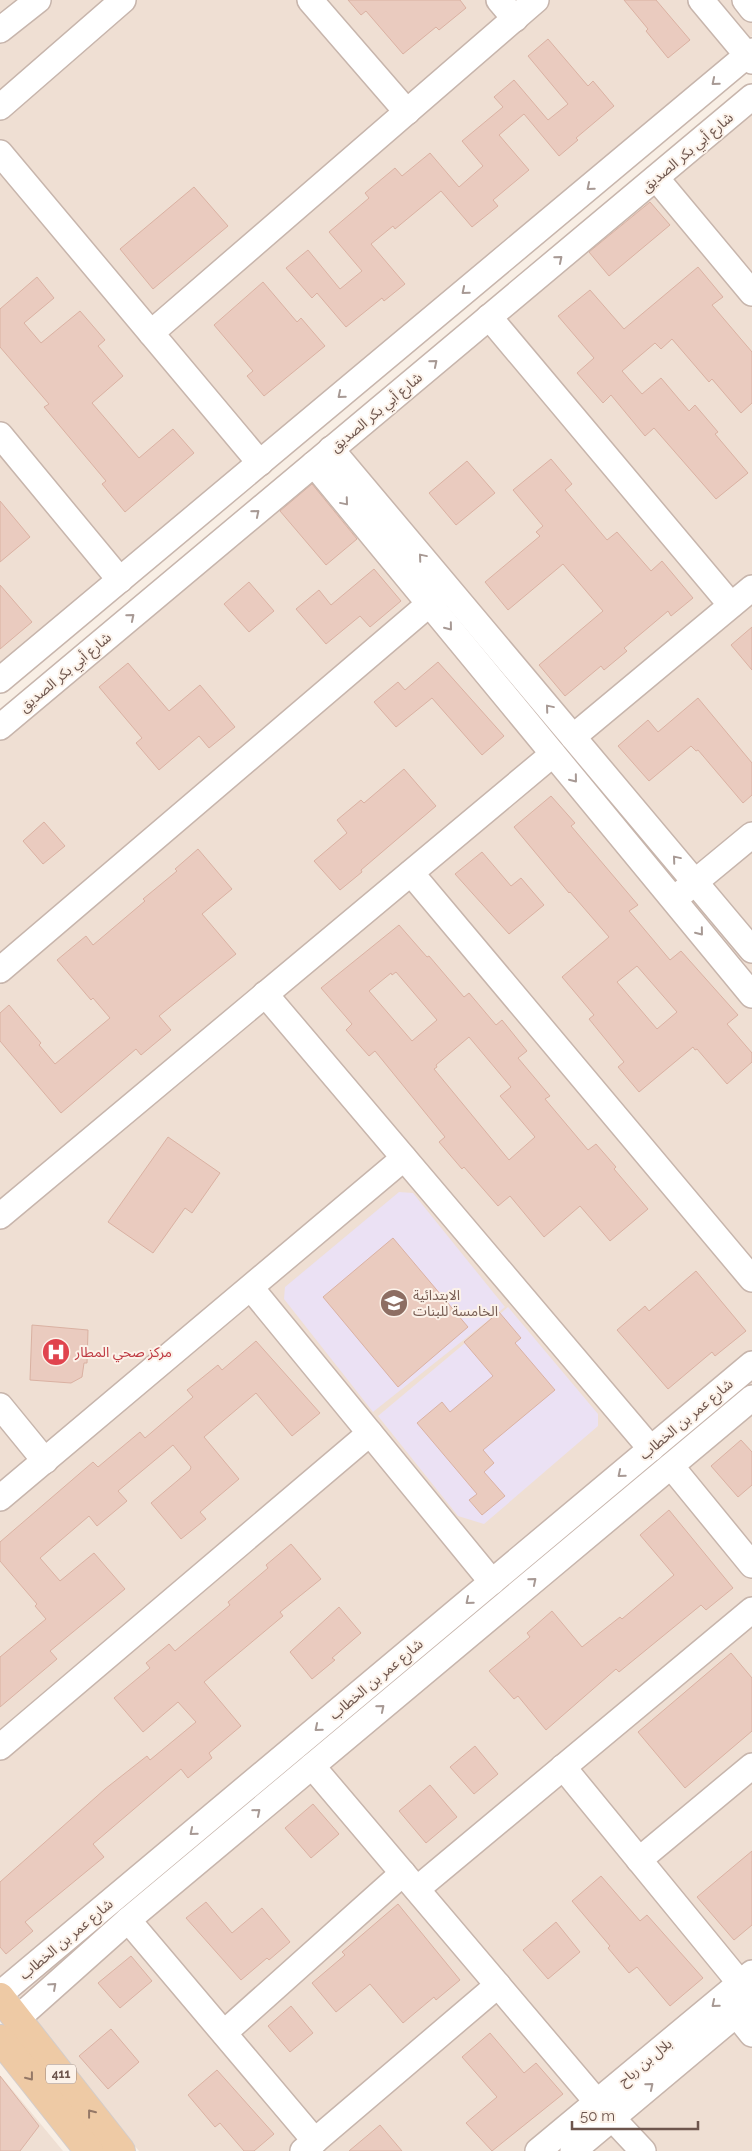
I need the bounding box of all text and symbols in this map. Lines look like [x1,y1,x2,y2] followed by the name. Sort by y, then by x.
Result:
[711,77,720,86] one-way arrow
[637,108,738,198] street label: شارع أبي بكر الصديق
[587,181,596,189] one-way arrow
[553,256,562,265] one-way arrow
[462,285,471,294] one-way arrow
[428,361,437,369] one-way arrow
[326,368,427,458] street label: شارع أبي بكر الصديق
[337,390,346,399] one-way arrow
[340,496,349,505] one-way arrow
[250,510,259,518] one-way arrow
[418,553,427,562] one-way arrow
[126,614,135,623] one-way arrow
[443,621,451,630] one-way arrow
[15,628,116,718] street label: شارع أبي بكر الصديق
[546,705,554,714] one-way arrow
[569,774,578,783] one-way arrow
[672,856,681,865] one-way arrow
[694,926,702,935] one-way arrow
[413,1287,498,1319] place label: الابتدائية الخامسة للبنات
[379,1288,409,1318] school or university icon: الابتدائية الخامسة للبنات
[41,1337,71,1367] hospital icon: مركز صحي المطار
[74,1344,172,1363] place label: مركز صحي المطار
[636,1375,738,1465] street label: شارع عمر بن الخطاب
[617,1469,626,1478] one-way arrow
[527,1579,536,1587] one-way arrow
[466,1595,475,1604] one-way arrow
[326,1635,428,1725] street label: شارع عمر بن الخطاب
[376,1705,385,1714] one-way arrow
[315,1722,324,1731] one-way arrow
[251,1809,260,1818] one-way arrow
[190,1827,199,1836] one-way arrow
[16,1895,118,1985] street label: شارع عمر بن الخطاب
[48,1983,57,1992] one-way arrow
[711,1999,720,2008] one-way arrow
[615,2035,677,2091] street label: بلال بن رباح
[46,2064,76,2084] road number: 411
[25,2071,33,2080] one-way arrow
[645,2083,654,2092] one-way arrow
[572,2098,698,2130] scale bar
[580,2107,615,2125] text: 50 m
[89,2110,97,2119] one-way arrow

